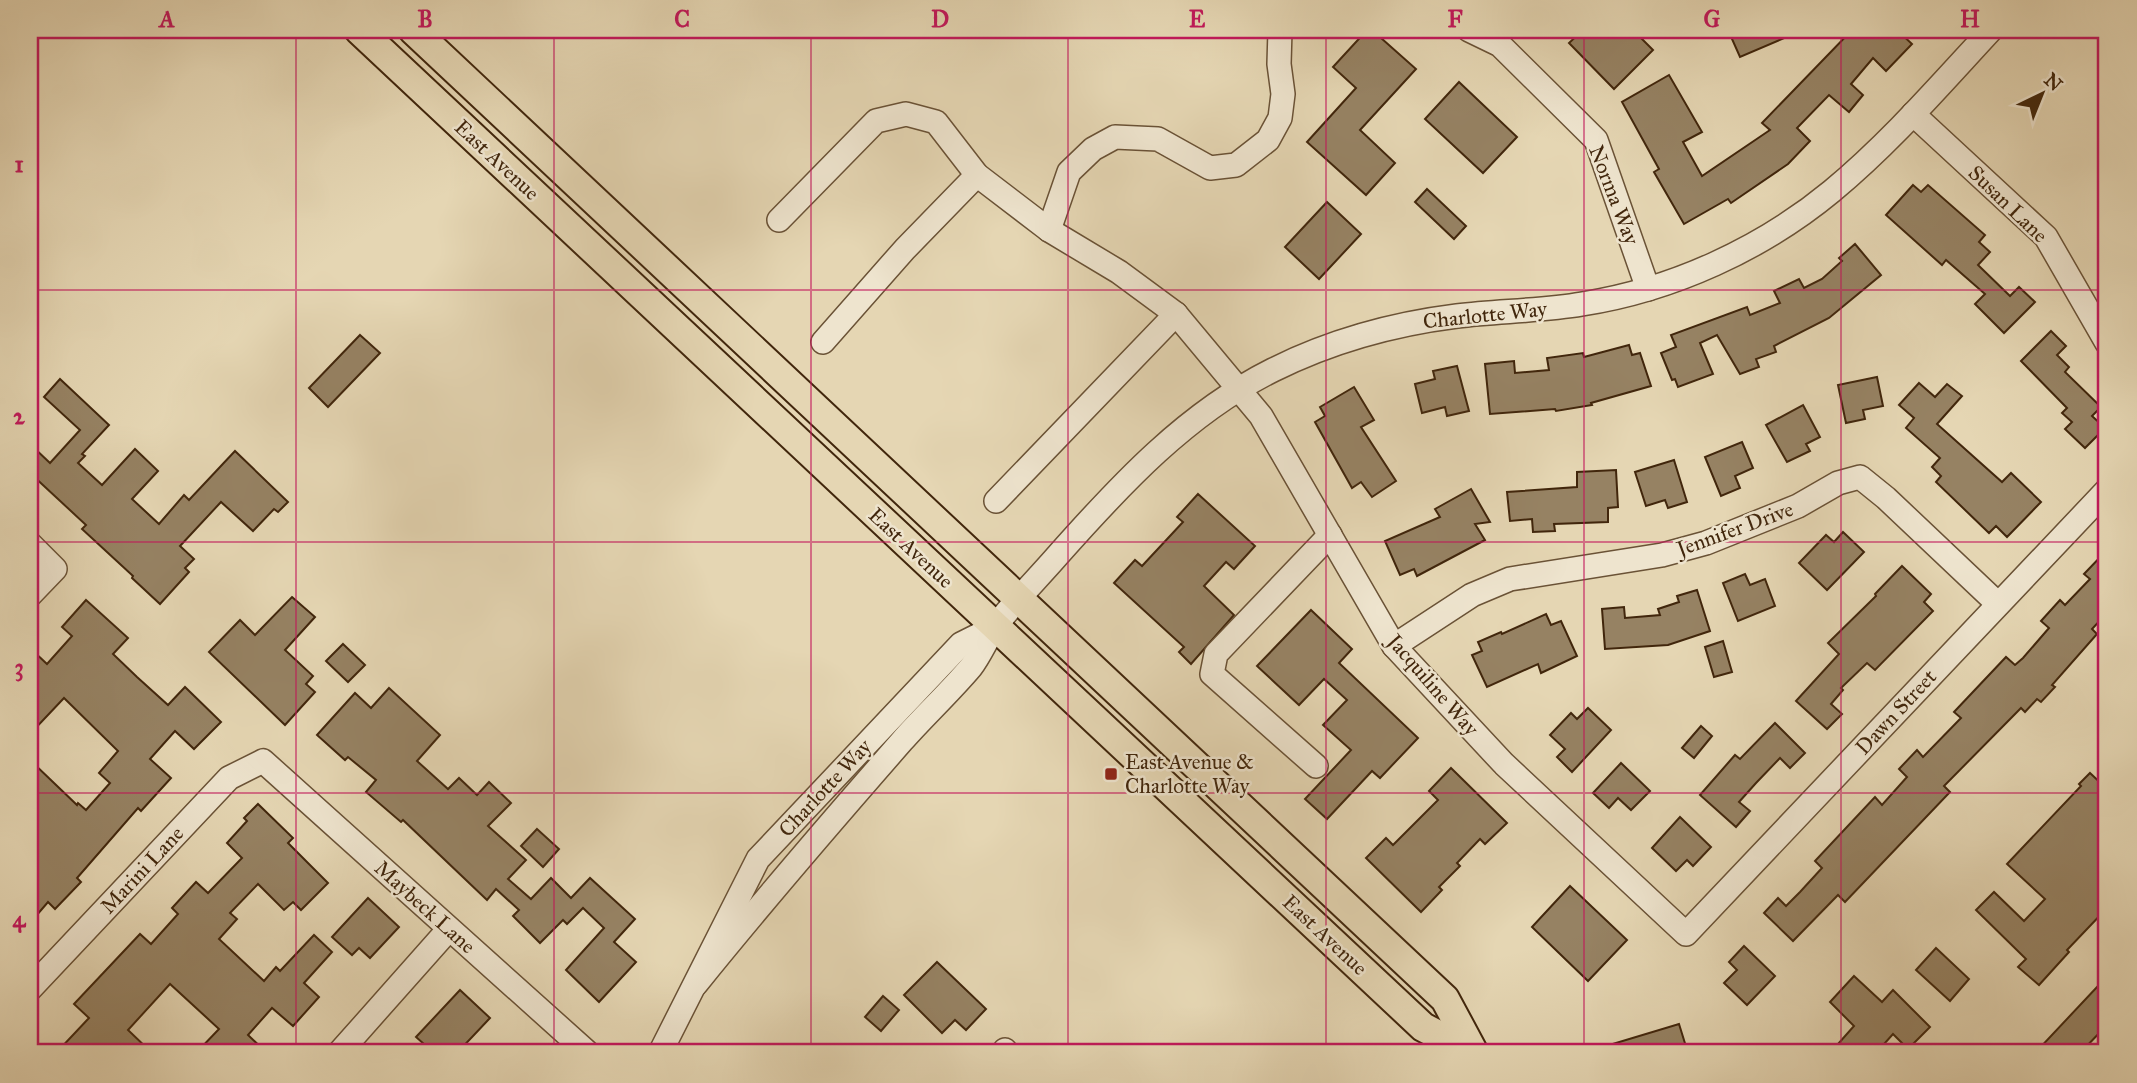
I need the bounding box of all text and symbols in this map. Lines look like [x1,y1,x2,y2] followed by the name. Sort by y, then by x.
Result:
[157,5,175,33] text: A
[417,5,433,33] text: B
[674,5,690,33] text: C
[931,5,949,33] text: D
[1189,5,1206,33] text: E
[1447,5,1463,33] text: F
[1704,5,1721,33] text: G
[1960,5,1980,33] text: H
[2008,60,2078,130] north arrow
[2040,68,2067,96] text: N
[449,114,545,206] street label: East Avenue
[1583,142,1645,249] street label: Norma Way
[14,150,24,178] text: 1
[1963,160,2053,248] street label: Susan Lane
[1422,295,1549,334] street label: Charlotte Way
[13,402,25,430] text: 2
[1671,496,1797,563] street label: Jennifer Drive
[863,502,959,594] street label: East Avenue
[1380,627,1485,742] street label: Jacquiline Way
[14,653,24,682] text: 3
[1850,664,1942,760] street label: Dawn Street
[773,733,878,842] street label: Charlotte Way
[1125,749,1254,799] place label: East Avenue & Charlotte Way
[1103,766,1119,782] marker: East Avenue & Charlotte Way
[95,821,189,919] street label: Marini Lane
[369,855,481,959] street label: Maybeck Lane
[1277,889,1373,981] street label: East Avenue
[13,905,27,933] text: 4

